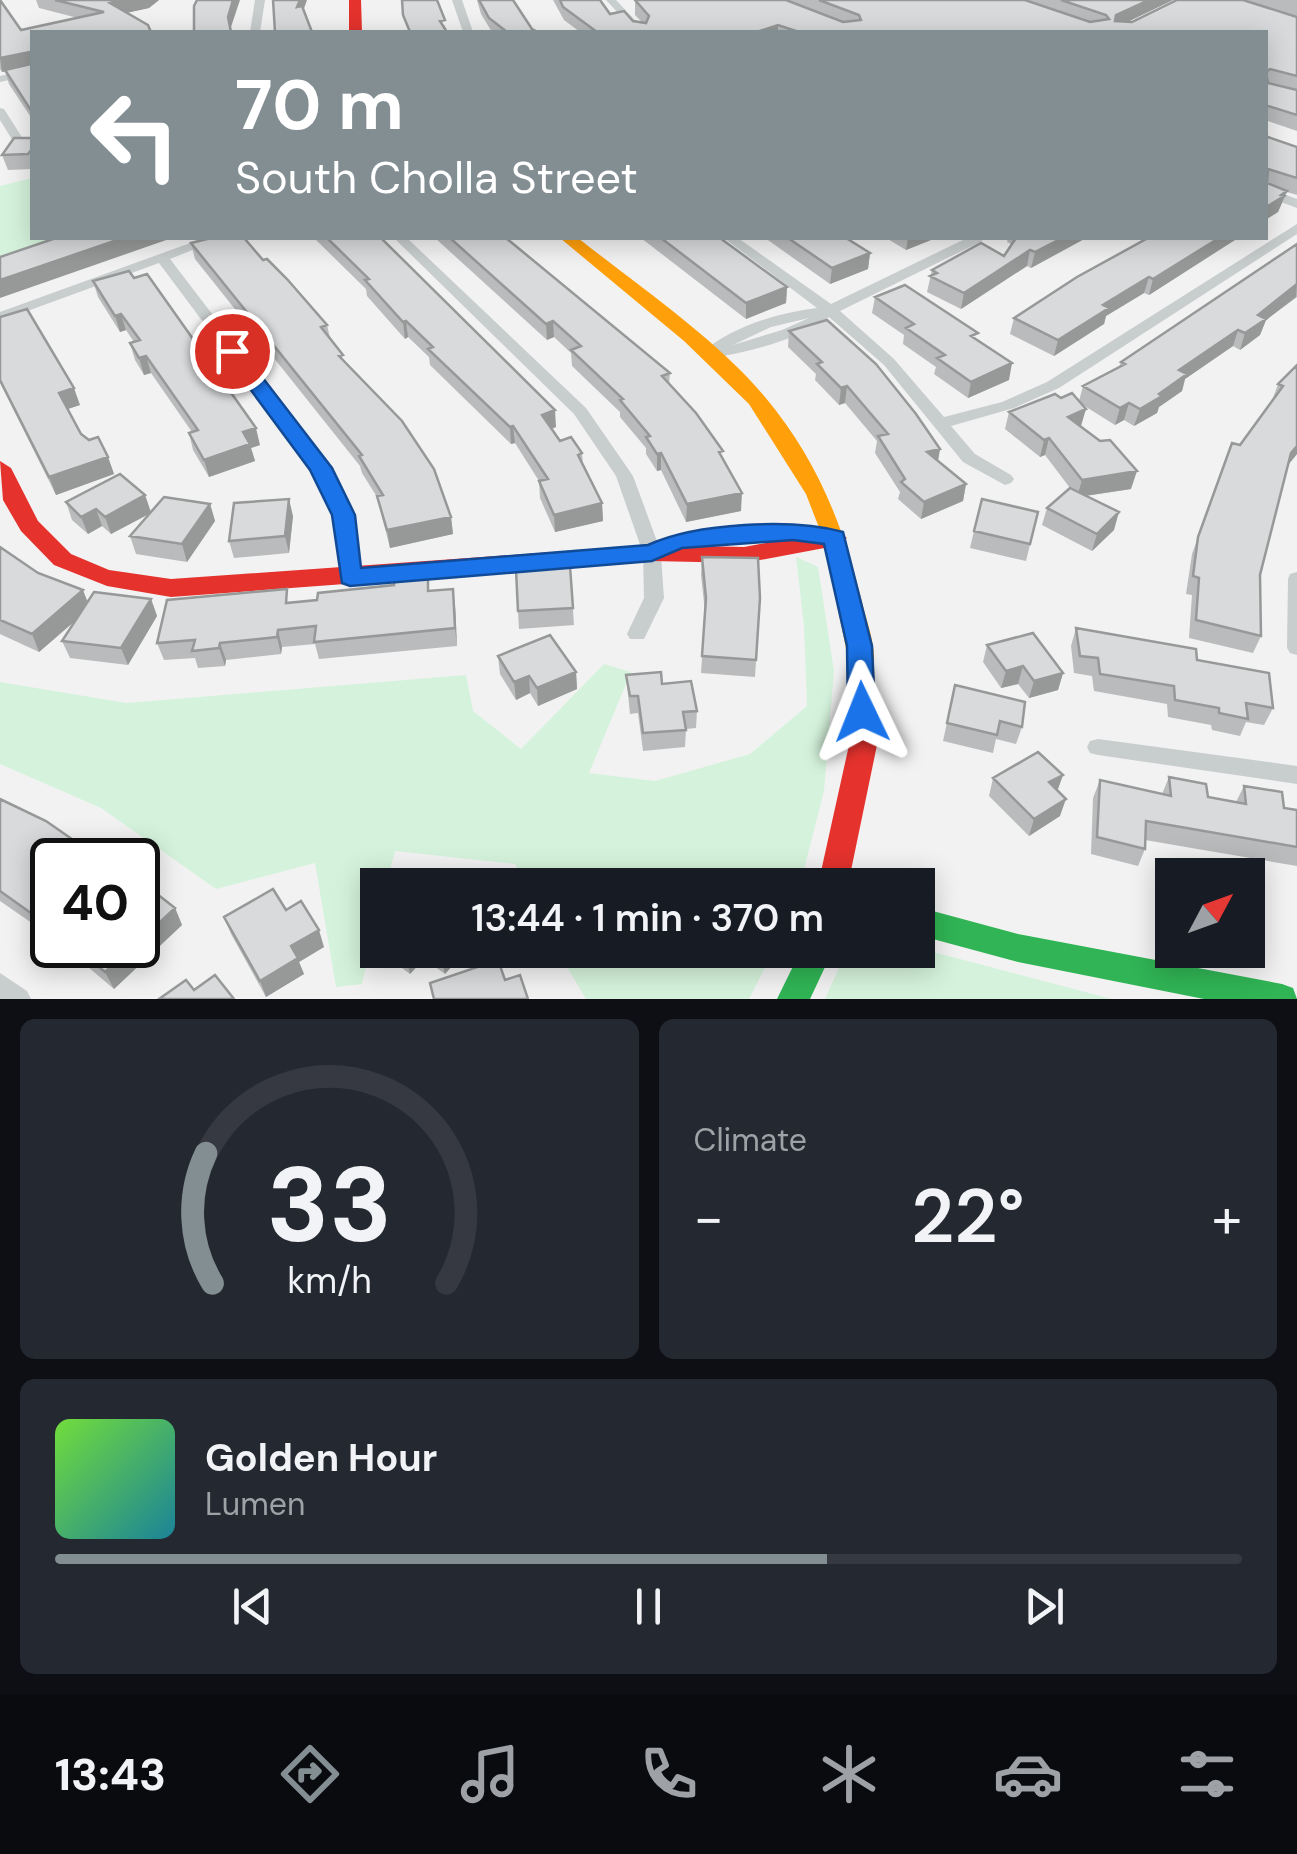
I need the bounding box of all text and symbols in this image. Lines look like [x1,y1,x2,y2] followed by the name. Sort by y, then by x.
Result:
[235,60,404,151] text: 70 m
[70,70,200,200] icon: left
[235,148,638,207] text: South Cholla Street
[190,309,275,394] pin
[205,324,260,379] icon: arrive
[810,660,914,764] position arrow
[30,838,160,968] speed limit sign: 40
[1155,858,1265,968] north arrow
[1155,858,1265,968] map controls
[471,893,824,943] text: 13:44 · 1 min · 370 m
[694,1119,807,1161] text: Climate
[267,1138,392,1273] text: 33
[911,1168,1024,1265] text: 22°
[694,1182,724,1254] text: −
[1212,1182,1242,1254] text: +
[287,1258,371,1304] text: km/h
[205,1433,437,1483] text: Golden Hour
[205,1483,305,1525] text: Lumen
[225,1579,280,1634] icon: previous
[621,1579,676,1634] icon: pause
[1017,1579,1072,1634] icon: next
[275,1739,345,1809] icon: directions
[455,1739,525,1809] icon: music
[634,1739,704,1809] icon: phone
[814,1739,884,1809] icon: climate
[993,1739,1063,1809] icon: car
[1172,1739,1242,1809] icon: filters
[55,1745,166,1804] text: 13:43

